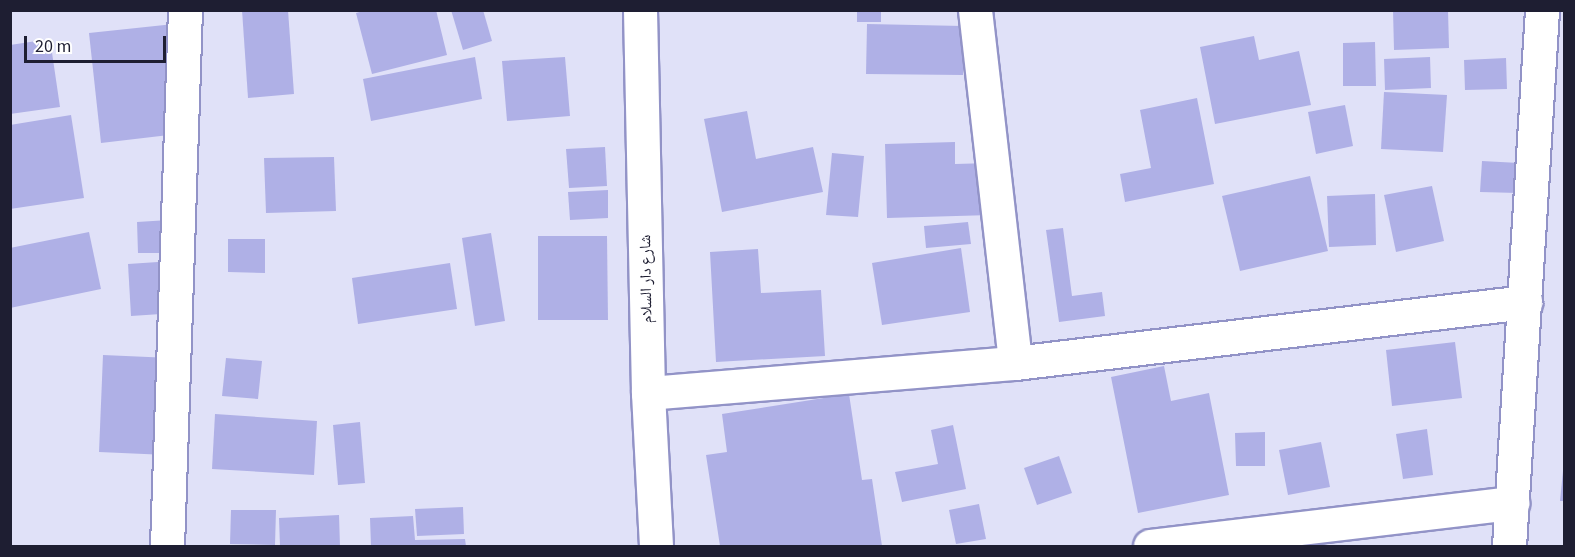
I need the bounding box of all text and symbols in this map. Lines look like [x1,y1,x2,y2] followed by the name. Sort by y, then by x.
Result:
[27,24,170,62] scale bar
[35,34,71,59] text: 20 m
[636,234,656,324] street label: شارع دار السلام

